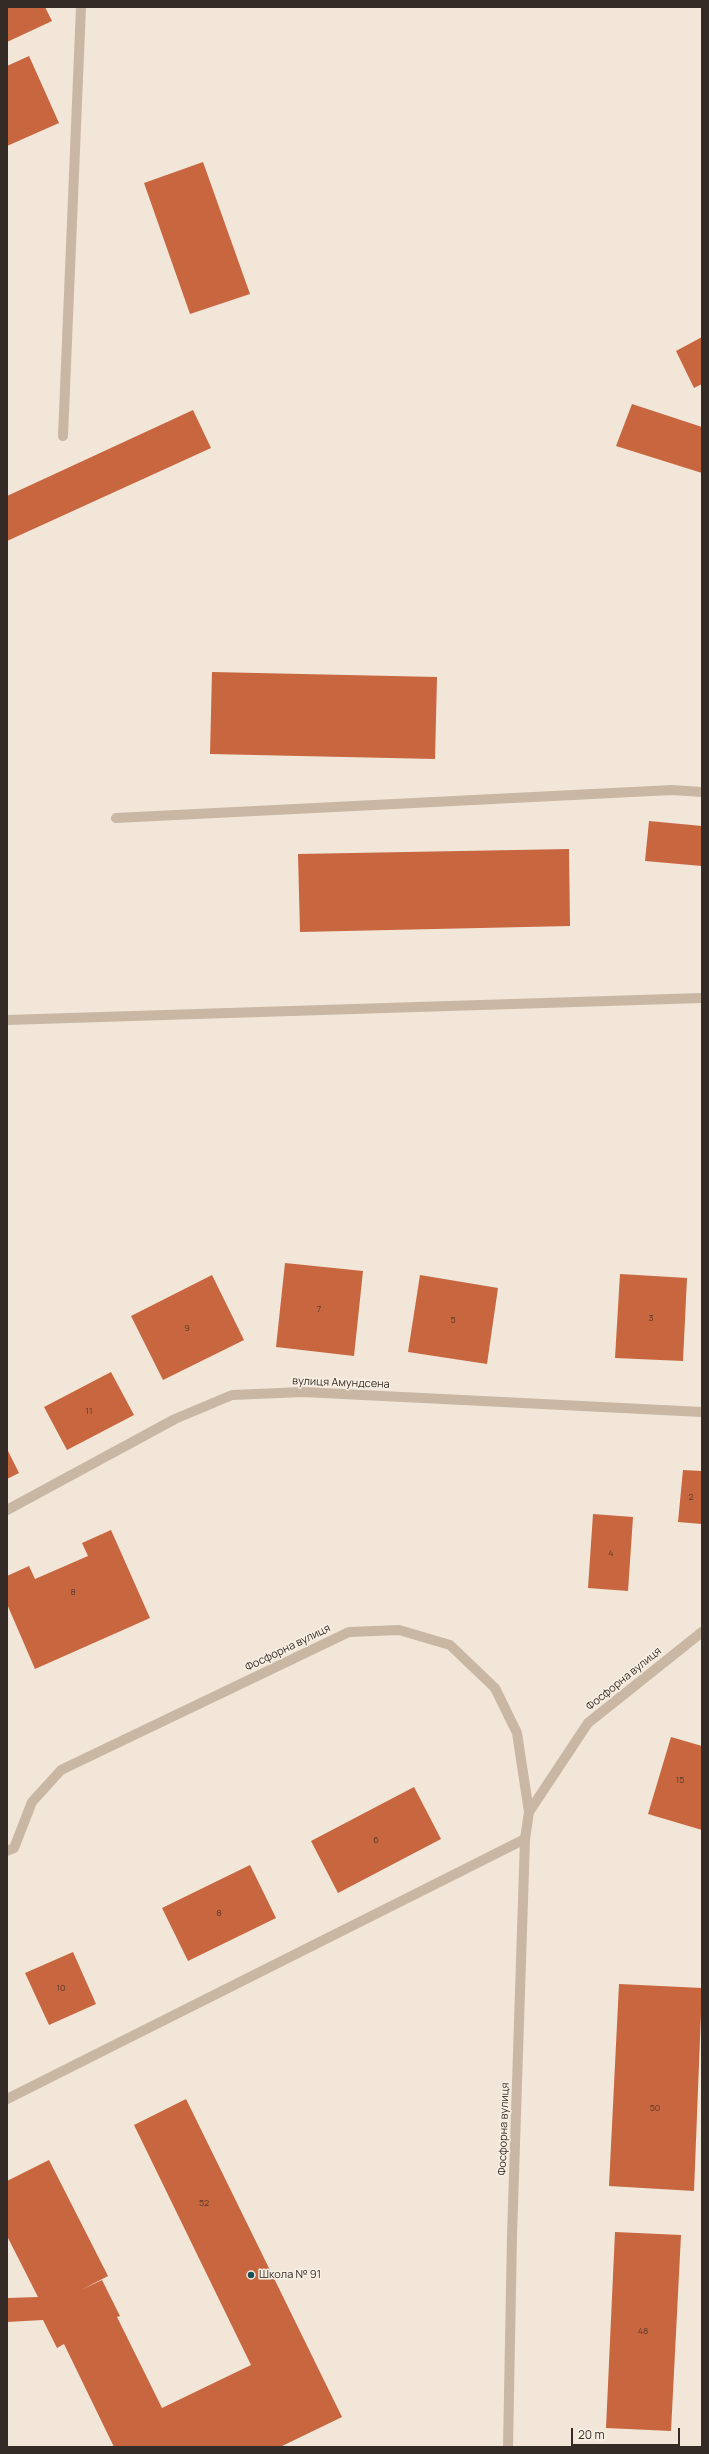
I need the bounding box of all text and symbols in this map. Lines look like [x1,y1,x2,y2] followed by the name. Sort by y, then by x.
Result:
[317,1304,321,1314] house number: 7
[649,1313,653,1323] house number: 3
[450,1315,456,1325] house number: 5
[184,1323,190,1333] house number: 9
[292,1375,390,1391] street label: вулиця Амундсена
[85,1406,93,1416] house number: 11
[688,1492,694,1502] house number: 2
[608,1548,614,1558] house number: 4
[70,1587,76,1597] house number: 8
[243,1622,333,1674] street label: Фосфорна вулиця
[584,1645,664,1713] street label: Фосфорна вулиця
[676,1775,684,1785] house number: 15
[373,1835,379,1845] house number: 6
[216,1908,222,1918] house number: 8
[57,1983,65,1993] house number: 10
[496,2082,512,2176] street label: Фосфорна вулиця
[650,2103,660,2113] house number: 50
[199,2198,209,2208] house number: 52
[259,2268,321,2282] place label: Школа № 91
[246,2270,256,2280] marker: Школа № 91
[638,2326,648,2336] house number: 48
[573,2420,682,2446] scale bar
[578,2426,605,2443] text: 20 m

